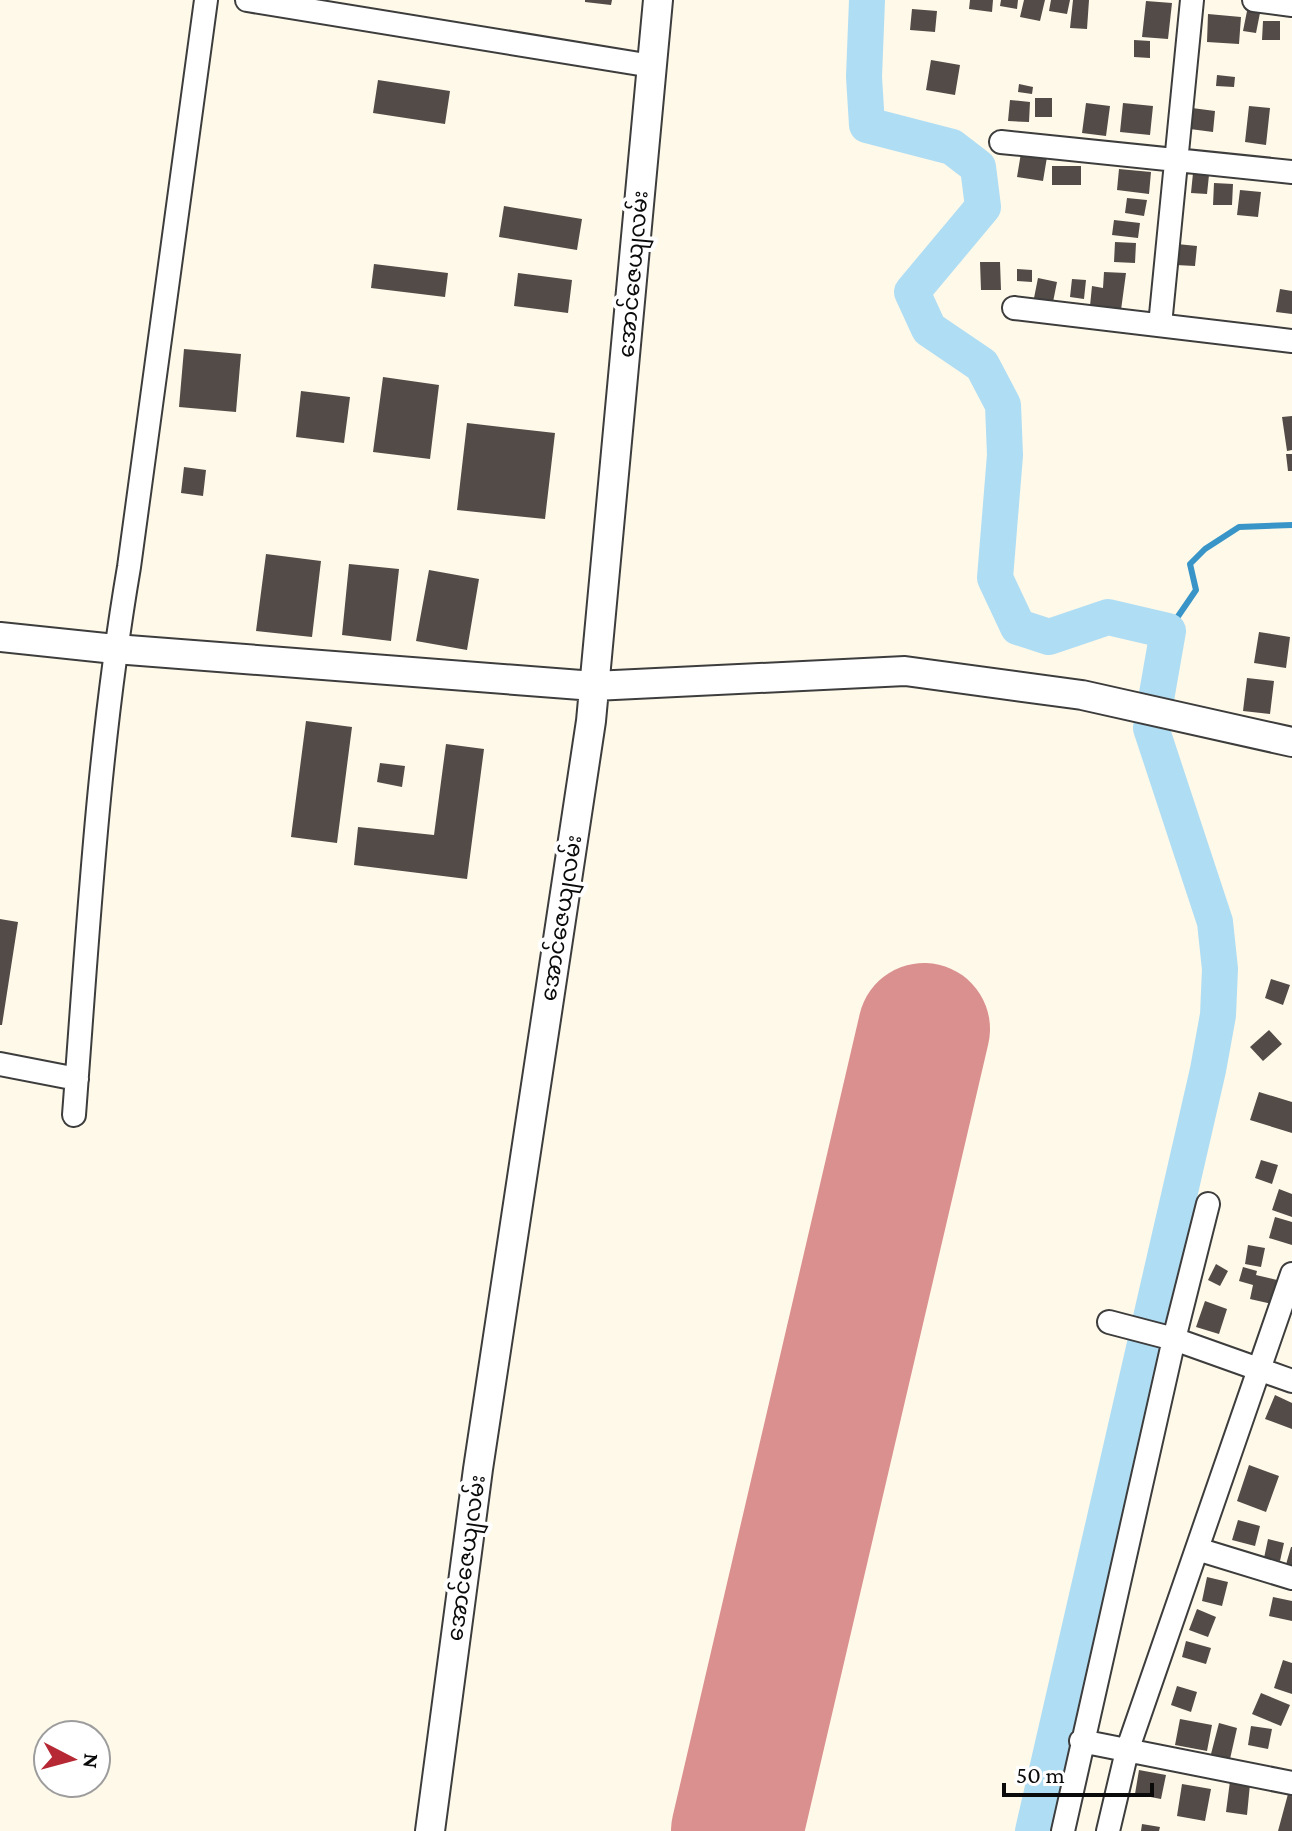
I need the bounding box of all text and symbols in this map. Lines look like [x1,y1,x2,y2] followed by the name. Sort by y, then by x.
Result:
[610,189,659,359] street label: အောင်ဇေယျလမ်း
[533,833,592,1004] street label: အောင်ဇေယျလမ်း
[439,1473,496,1644] street label: အောင်ဇေယျလမ်း
[32,1719,112,1799] north arrow
[1004,1747,1152,1797] scale bar
[78,1752,105,1770] text: N
[1016,1761,1065,1788] text: 50 m

